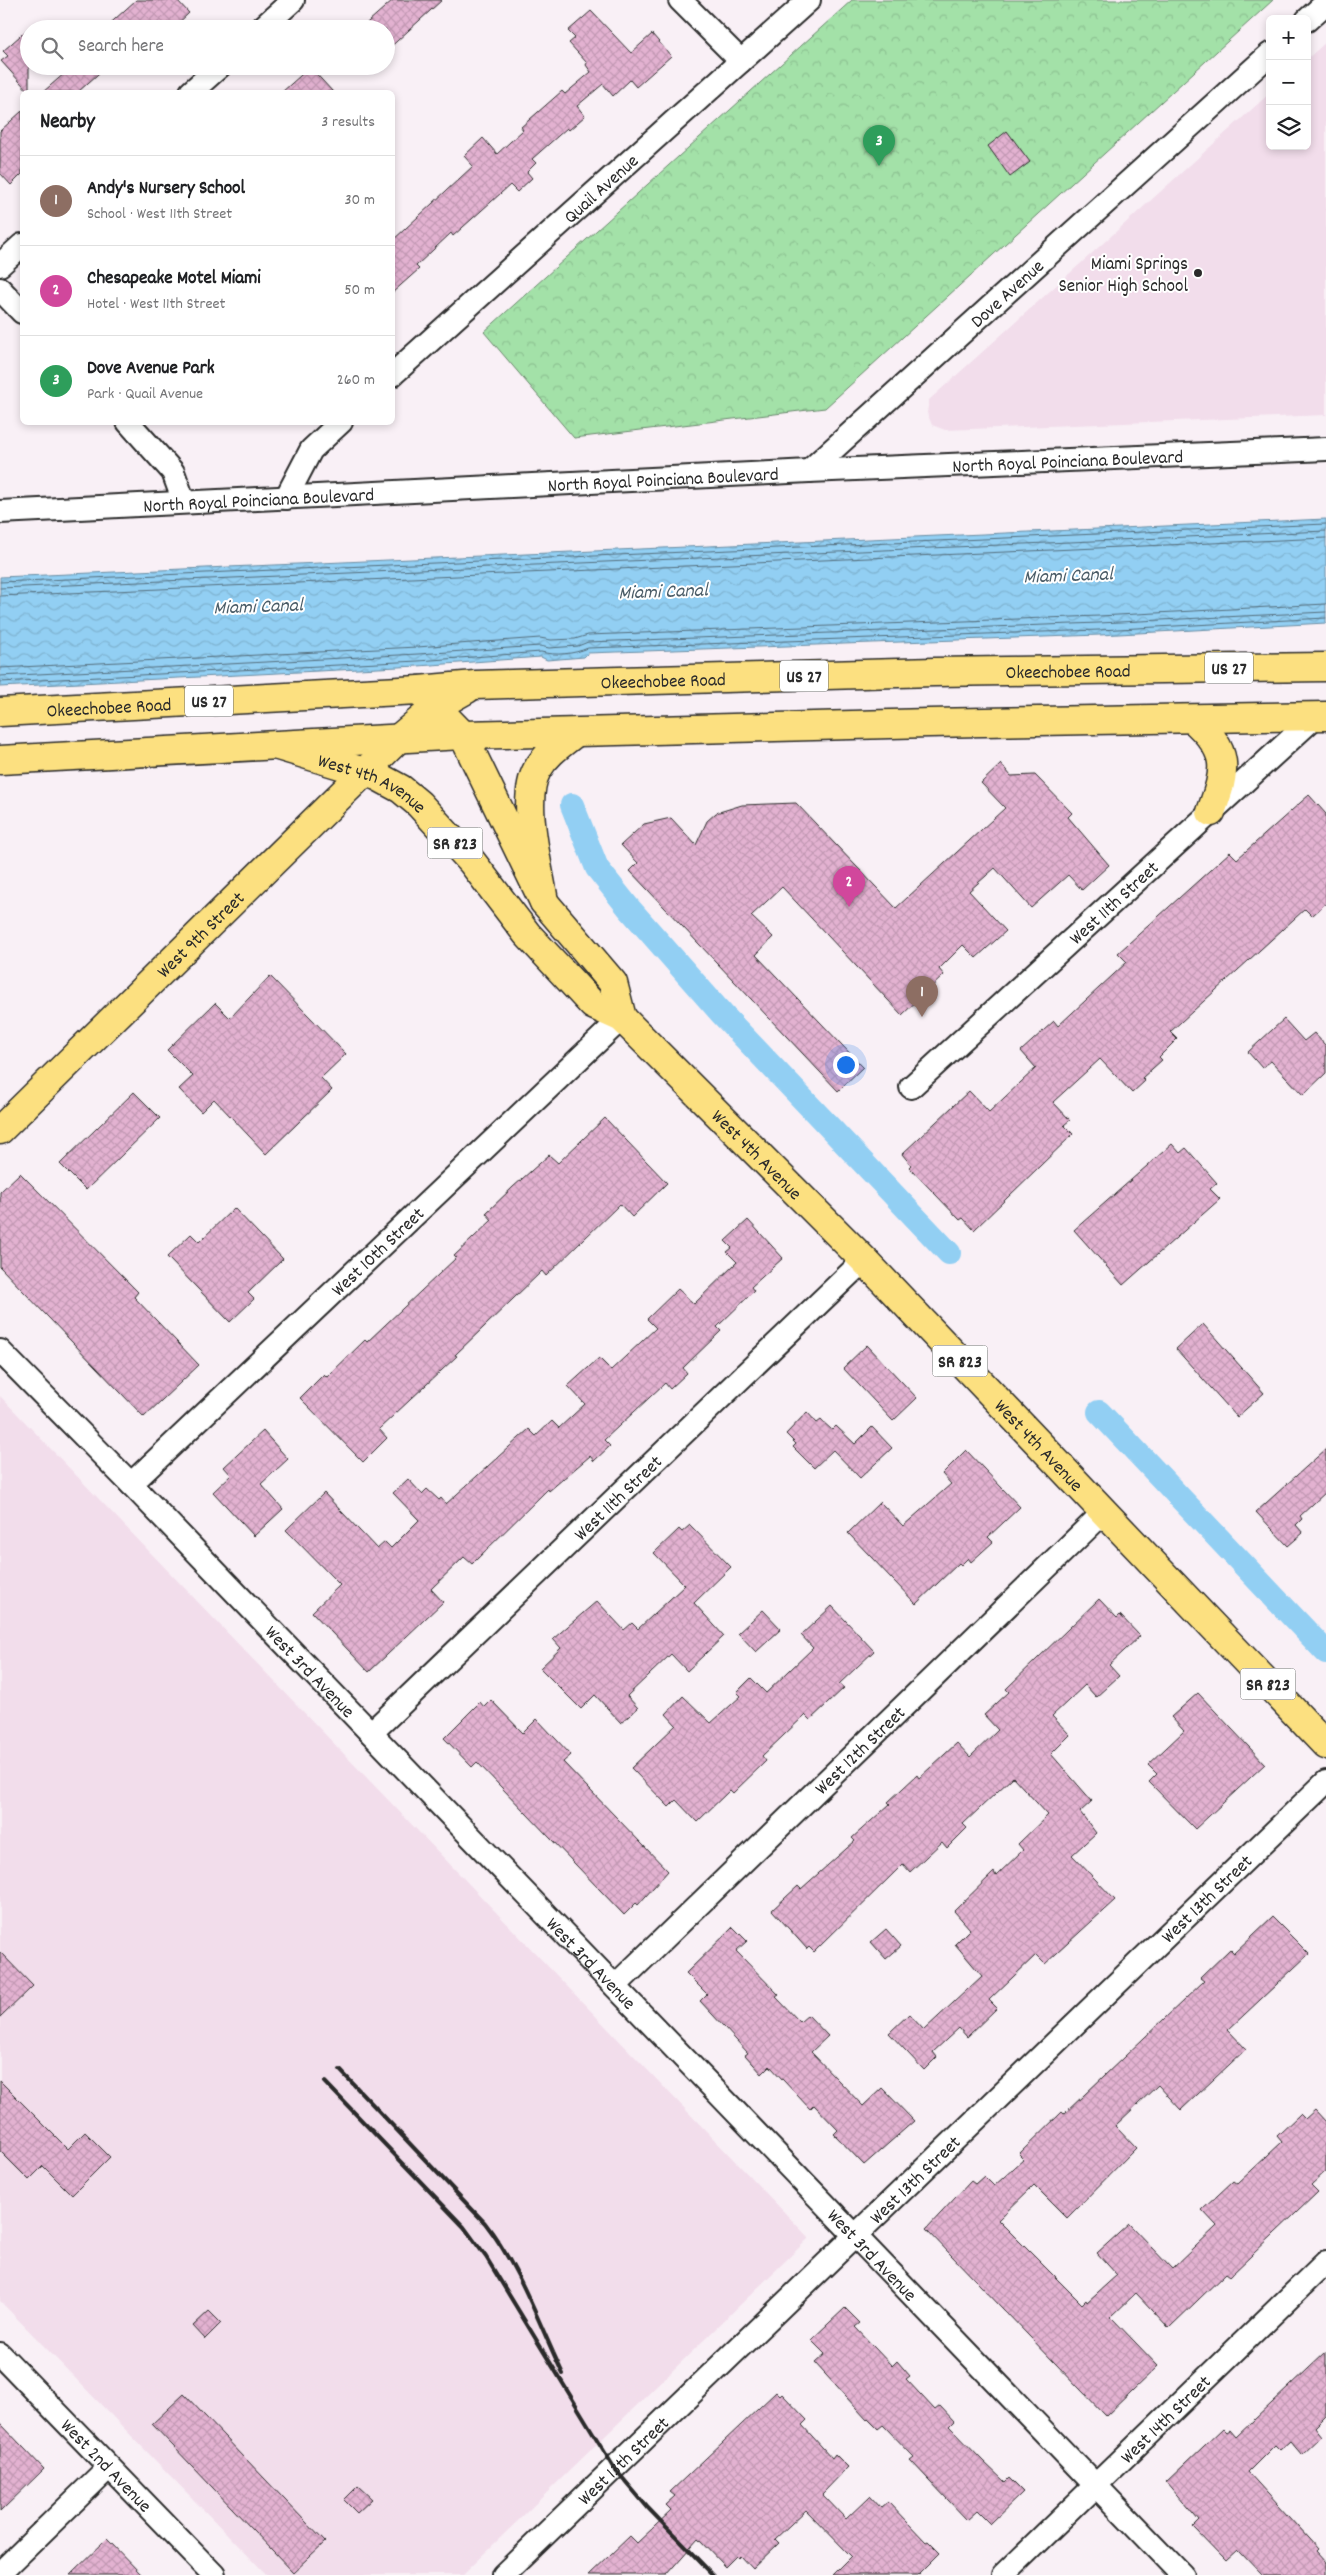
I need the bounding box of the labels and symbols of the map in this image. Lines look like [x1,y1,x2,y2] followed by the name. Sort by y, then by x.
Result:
[863,125,895,166] pin: 3
[559,149,646,231] street label: Quail Avenue
[1058,252,1188,301] place label: Miami Springs Senior High School
[966,255,1051,336] street label: Dove Avenue
[1192,267,1204,279] marker: Miami Springs Senior High School
[952,445,1184,482] street label: North Royal Poinciana Boulevard
[547,463,779,501] street label: North Royal Poinciana Boulevard
[143,483,375,522] street label: North Royal Poinciana Boulevard
[1023,561,1115,593] water label: Miami Canal
[618,577,710,609] water label: Miami Canal
[213,592,305,624] water label: Miami Canal
[1205,652,1253,684] road number: US 27
[1005,659,1131,688] street label: Okeechobee Road
[780,660,828,691] road number: US 27
[600,668,726,698] street label: Okeechobee Road
[185,686,233,716] road number: US 27
[46,693,172,727] street label: Okeechobee Road
[314,749,431,821] street label: West 4th Avenue
[428,828,482,858] road number: SR 823
[1065,856,1166,953] street label: West 11th Street
[833,866,865,907] pin: 2
[152,887,252,986] street label: West 9th Street
[906,976,938,1017] pin: 1
[833,1052,859,1078] your location
[704,1105,807,1208] street label: West 4th Avenue
[327,1202,432,1304] street label: West 10th Street
[932,1345,988,1376] road number: SR 823
[986,1395,1088,1499] street label: West 4th Avenue
[569,1450,670,1548] street label: West 11th Street
[257,1621,360,1726] street label: West 3rd Avenue
[1240,1668,1296,1700] road number: SR 823
[810,1701,913,1802] street label: West 12th Street
[1157,1850,1260,1951] street label: West 13th Street
[538,1912,641,2017] street label: West 3rd Avenue
[865,2131,968,2232] street label: West 13th Street
[819,2204,922,2309] street label: West 3rd Avenue
[1116,2371,1218,2471] street label: West 14th Street
[573,2412,677,2513] street label: West 13th Street
[53,2414,156,2520] street label: West 2nd Avenue

